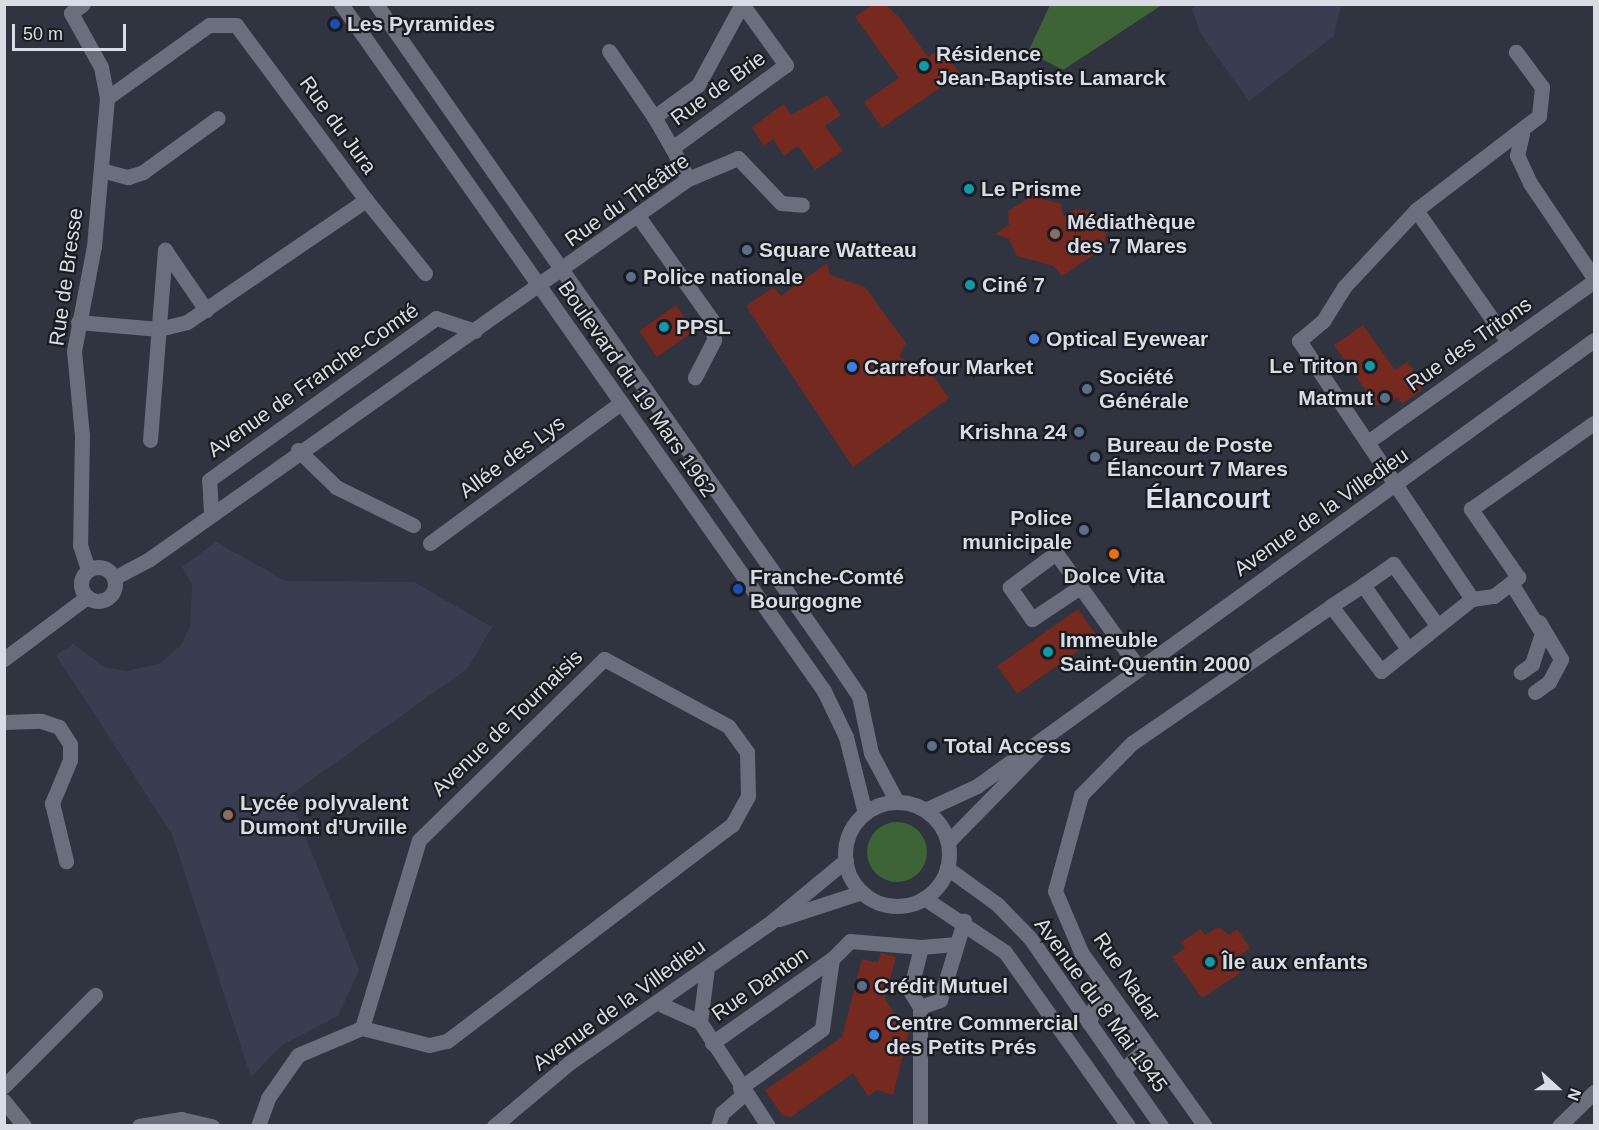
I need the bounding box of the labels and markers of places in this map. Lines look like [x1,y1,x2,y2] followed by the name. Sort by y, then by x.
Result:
[347,11,495,37] place label: Les Pyramides
[328,17,342,31] marker: Les Pyramides
[936,41,1166,91] place label: Résidence Jean-Baptiste Lamarck
[917,59,931,73] marker: Résidence Jean-Baptiste Lamarck
[981,176,1081,202] place label: Le Prisme
[962,182,976,196] marker: Le Prisme
[1067,209,1195,259] place label: Médiathèque des 7 Mares
[1048,227,1062,241] marker: Médiathèque des 7 Mares
[759,237,917,263] place label: Square Watteau
[740,243,754,257] marker: Square Watteau
[643,264,803,290] place label: Police nationale
[624,270,638,284] marker: Police nationale
[982,272,1045,298] place label: Ciné 7
[963,278,977,292] marker: Ciné 7
[676,314,731,340] place label: PPSL
[657,320,671,334] marker: PPSL
[1046,326,1208,352] place label: Optical Eyewear
[1027,332,1041,346] marker: Optical Eyewear
[1269,353,1358,379] place label: Le Triton
[864,354,1033,380] place label: Carrefour Market
[1363,359,1377,373] marker: Le Triton
[845,360,859,374] marker: Carrefour Market
[1099,364,1189,414] place label: Société Générale
[1080,382,1094,396] marker: Société Générale
[1298,385,1373,411] place label: Matmut
[1378,391,1392,405] marker: Matmut
[960,419,1067,445] place label: Krishna 24
[1072,425,1086,439] marker: Krishna 24
[1107,432,1288,482] place label: Bureau de Poste Élancourt 7 Mares
[1088,450,1102,464] marker: Bureau de Poste Élancourt 7 Mares
[962,505,1072,555] place label: Police municipale
[1077,523,1091,537] marker: Police municipale
[1107,547,1121,561] marker: Dolce Vita
[1063,563,1165,589] place label: Dolce Vita
[750,564,904,614] place label: Franche-Comté Bourgogne
[731,582,745,596] marker: Franche-Comté Bourgogne
[1060,627,1250,677] place label: Immeuble Saint-Quentin 2000
[1041,645,1055,659] marker: Immeuble Saint-Quentin 2000
[944,733,1072,759] place label: Total Access
[925,739,939,753] marker: Total Access
[240,790,408,840] place label: Lycée polyvalent Dumont d'Urville
[221,808,235,822] marker: Lycée polyvalent Dumont d'Urville
[1222,949,1368,975] place label: Île aux enfants
[1203,955,1217,969] marker: Île aux enfants
[874,973,1008,999] place label: Crédit Mutuel
[855,979,869,993] marker: Crédit Mutuel
[886,1010,1079,1060] place label: Centre Commercial des Petits Prés
[867,1028,881,1042] marker: Centre Commercial des Petits Prés

